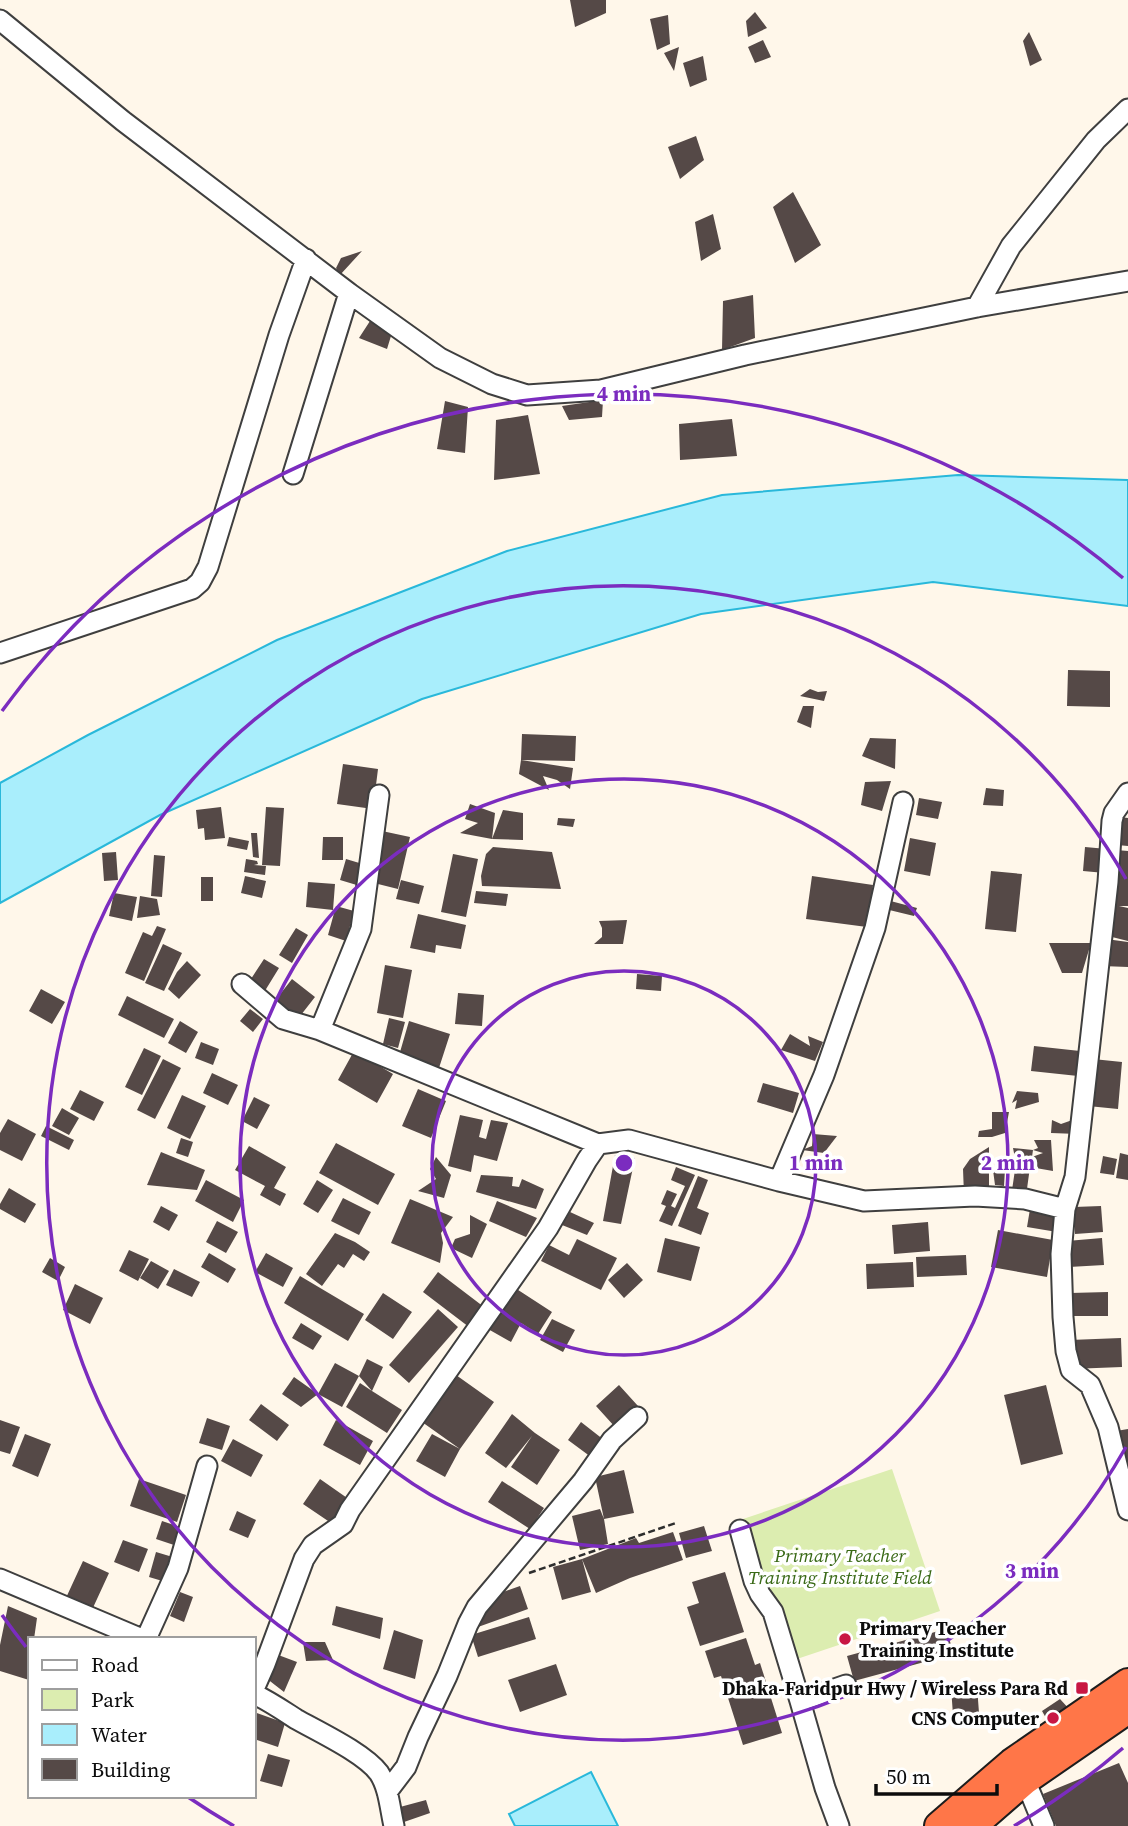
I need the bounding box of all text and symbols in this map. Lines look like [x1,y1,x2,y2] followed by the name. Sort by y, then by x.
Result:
[597,379,651,408] text: 4 min
[789,1148,843,1177] text: 1 min
[981,1148,1035,1177] text: 2 min
[612,1151,636,1175] centre of rings
[748,1542,932,1590] park label: Primary Teacher Training Institute Field
[1005,1556,1059,1585] text: 3 min
[859,1615,1014,1663] place label: Primary Teacher Training Institute
[837,1631,853,1647] marker: Primary Teacher Training Institute
[28,1637,256,1798] legend
[91,1650,139,1679] text: Road
[722,1675,1068,1701] place label: Dhaka-Faridpur Hwy / Wireless Para Rd
[1074,1680,1090,1696] marker: Dhaka-Faridpur Hwy / Wireless Para Rd
[91,1685,135,1714] text: Park
[911,1705,1039,1731] place label: CNS Computer
[1045,1710,1061,1726] marker: CNS Computer
[91,1720,147,1749] text: Water
[876,1752,997,1796] scale bar
[91,1755,170,1784] text: Building
[886,1762,931,1791] text: 50 m

